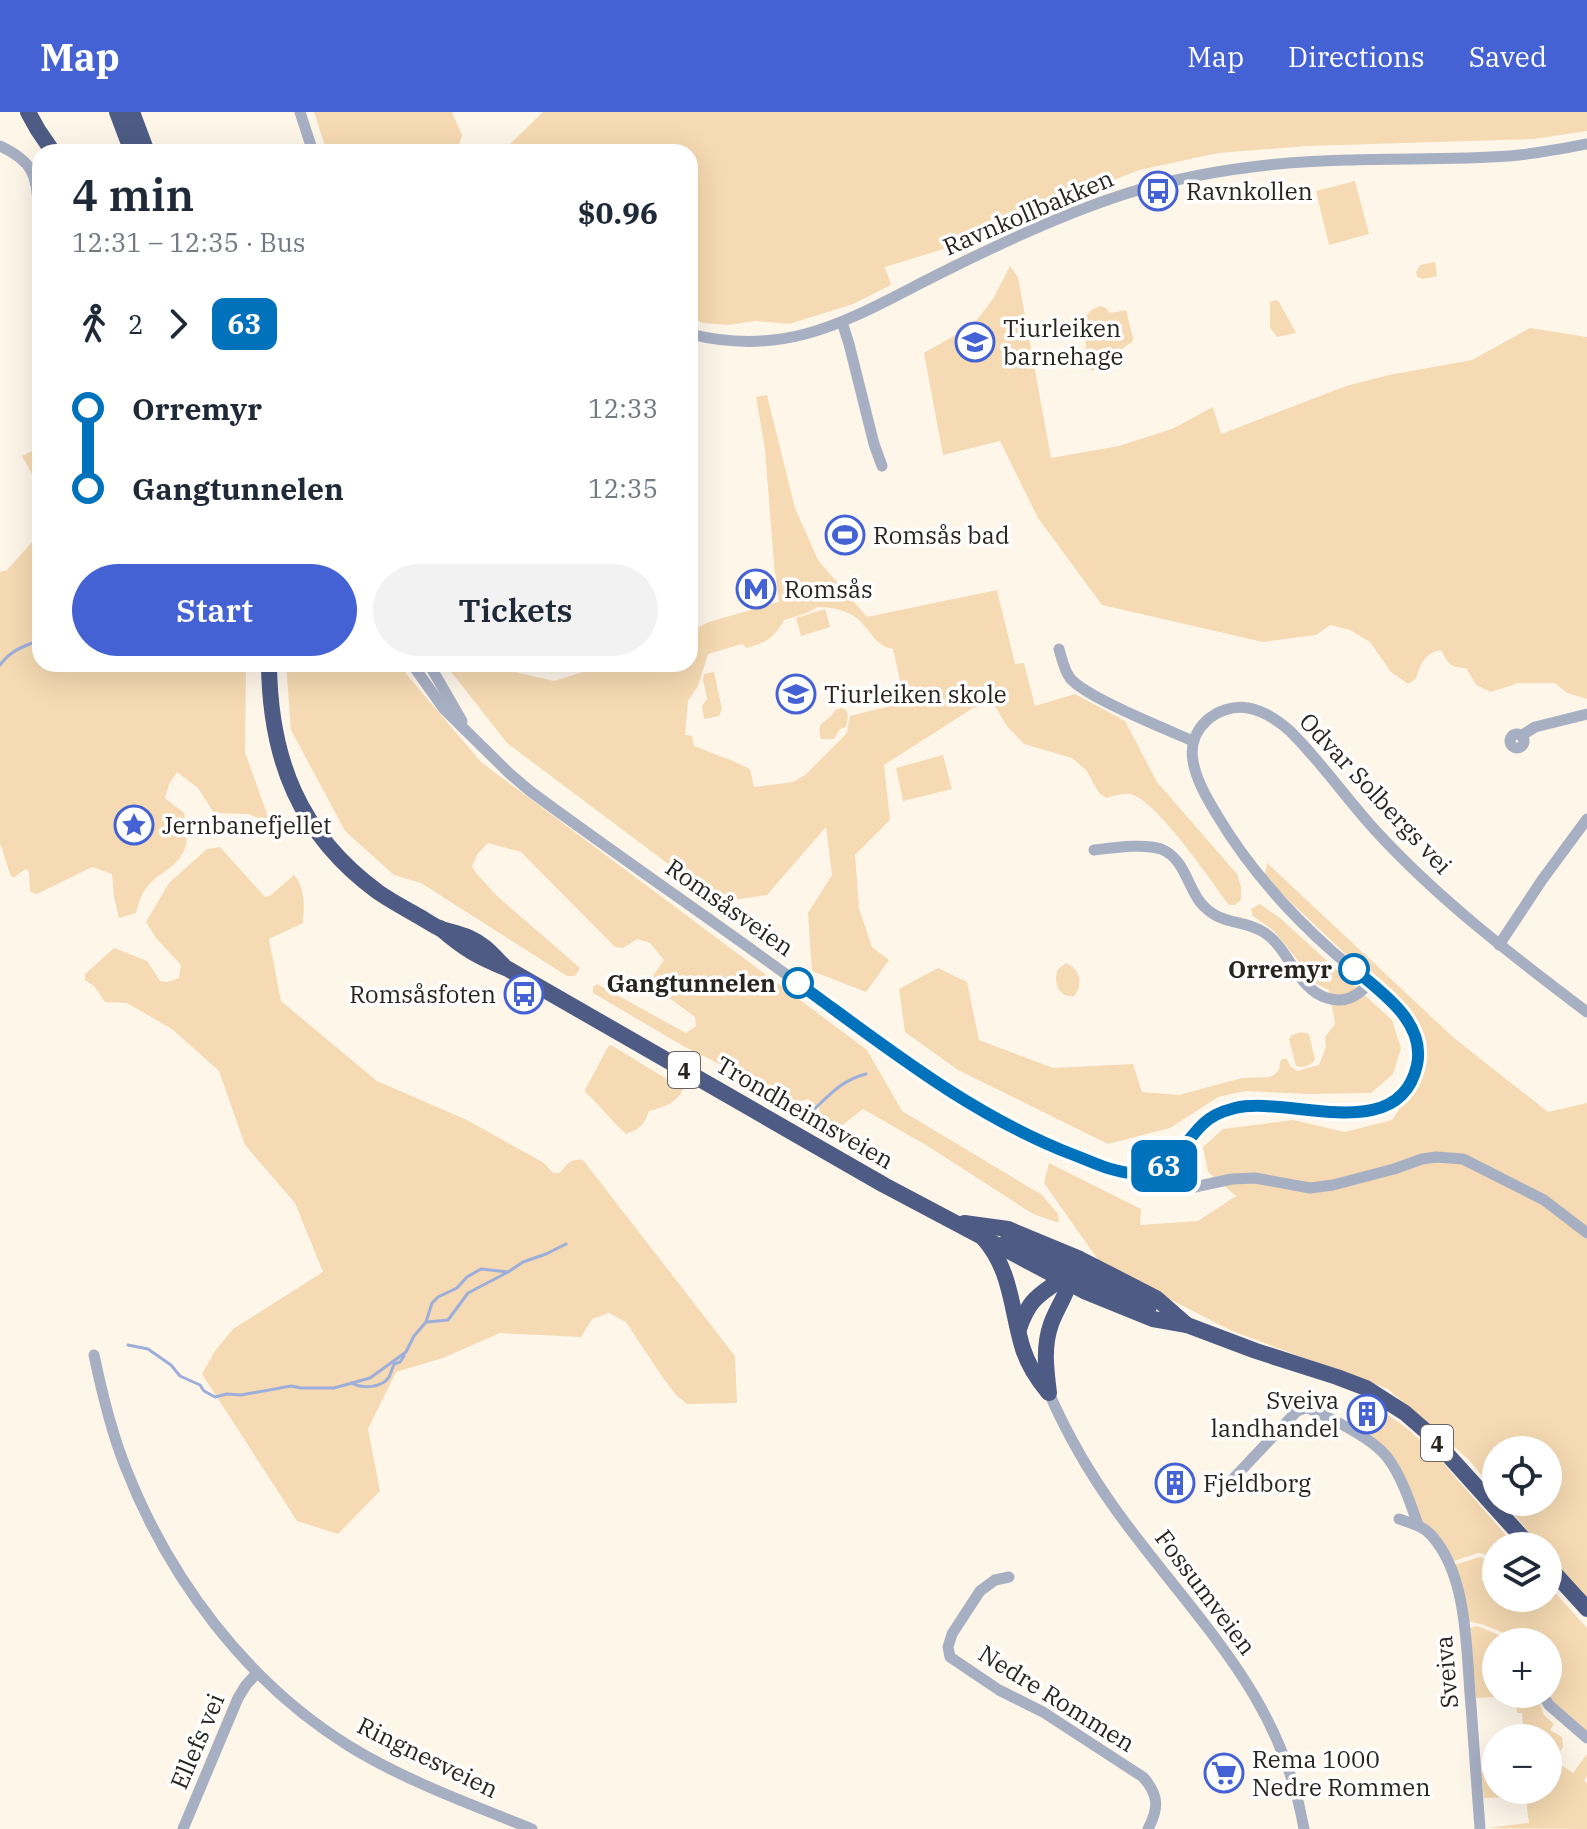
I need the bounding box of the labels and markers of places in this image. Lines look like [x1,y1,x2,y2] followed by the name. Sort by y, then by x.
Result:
[1137,170,1179,212] bus stop icon: Ravnkollen
[1186,175,1313,207] place label: Ravnkollen
[1003,312,1123,372] place label: Tiurleiken barnehage
[954,321,996,363] school or university icon: Tiurleiken barnehage
[824,514,866,556] sports icon: Romsås bad
[873,519,1010,551] place label: Romsås bad
[735,568,777,610] metro station icon: Romsås
[784,573,873,605] place label: Romsås
[775,673,817,715] school or university icon: Tiurleiken skole
[824,678,1007,710] place label: Tiurleiken skole
[113,804,155,846] place icon: Jernbanefjellet
[162,809,332,841] place label: Jernbanefjellet
[1228,953,1332,985] place label: Orremyr
[1339,954,1369,984] marker: Orremyr
[607,967,776,999] place label: Gangtunnelen
[783,968,813,998] marker: Gangtunnelen
[503,973,545,1015] bus stop icon: Romsåsfoten
[349,978,496,1010] place label: Romsåsfoten
[1211,1384,1339,1444] place label: Sveiva landhandel
[1346,1393,1388,1435] building icon: Sveiva landhandel
[1154,1462,1196,1504] building icon: Fjeldborg
[1203,1467,1311,1499] place label: Fjeldborg
[1252,1743,1431,1803] place label: Rema 1000 Nedre Rommen
[1203,1752,1245,1794] supermarket icon: Rema 1000 Nedre Rommen

